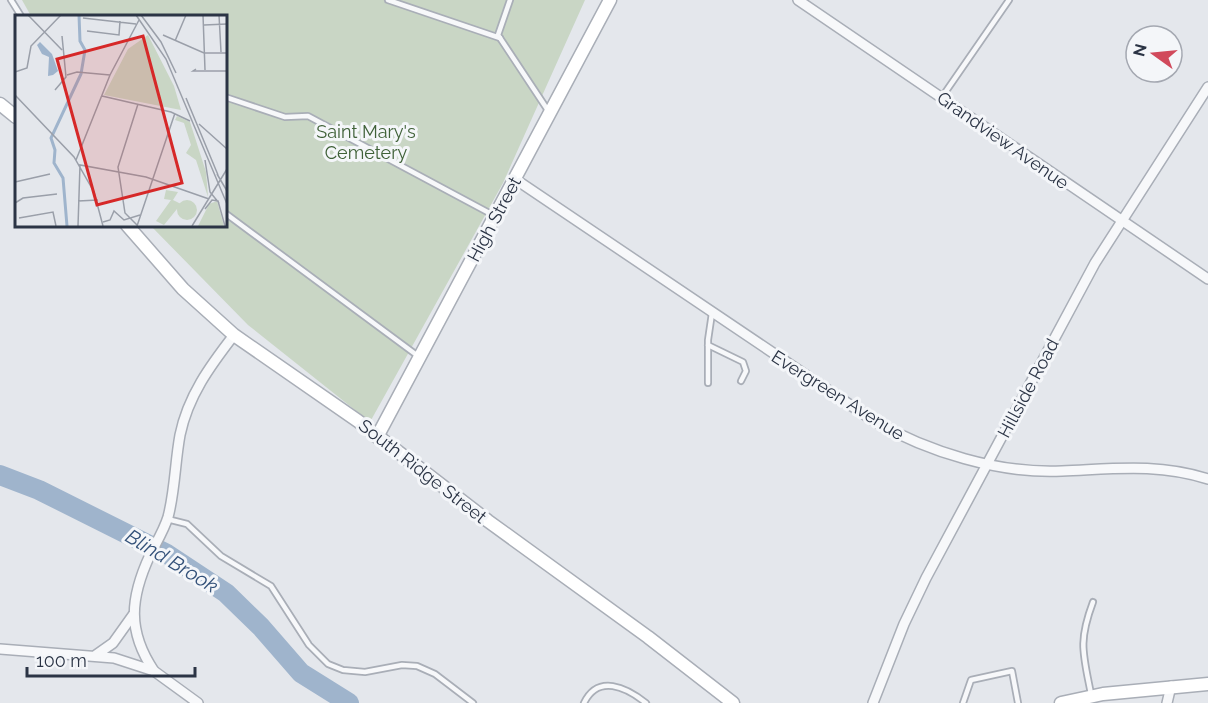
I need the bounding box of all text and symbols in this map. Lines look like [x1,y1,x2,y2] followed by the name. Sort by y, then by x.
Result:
[15,15,226,226] inset map
[1124,24,1184,84] north arrow
[1129,42,1151,59] text: N
[933,87,1073,194] street label: Grandview Avenue
[316,121,416,163] park label: Saint Mary's Cemetery
[463,173,525,265] street label: High Street
[993,335,1063,441] street label: Hillside Road
[768,346,909,445] street label: Evergreen Avenue
[355,415,491,527] street label: South Ridge Street
[121,524,223,598] water label: Blind Brook
[27,640,195,678] scale bar
[36,650,87,671] text: 100 m

